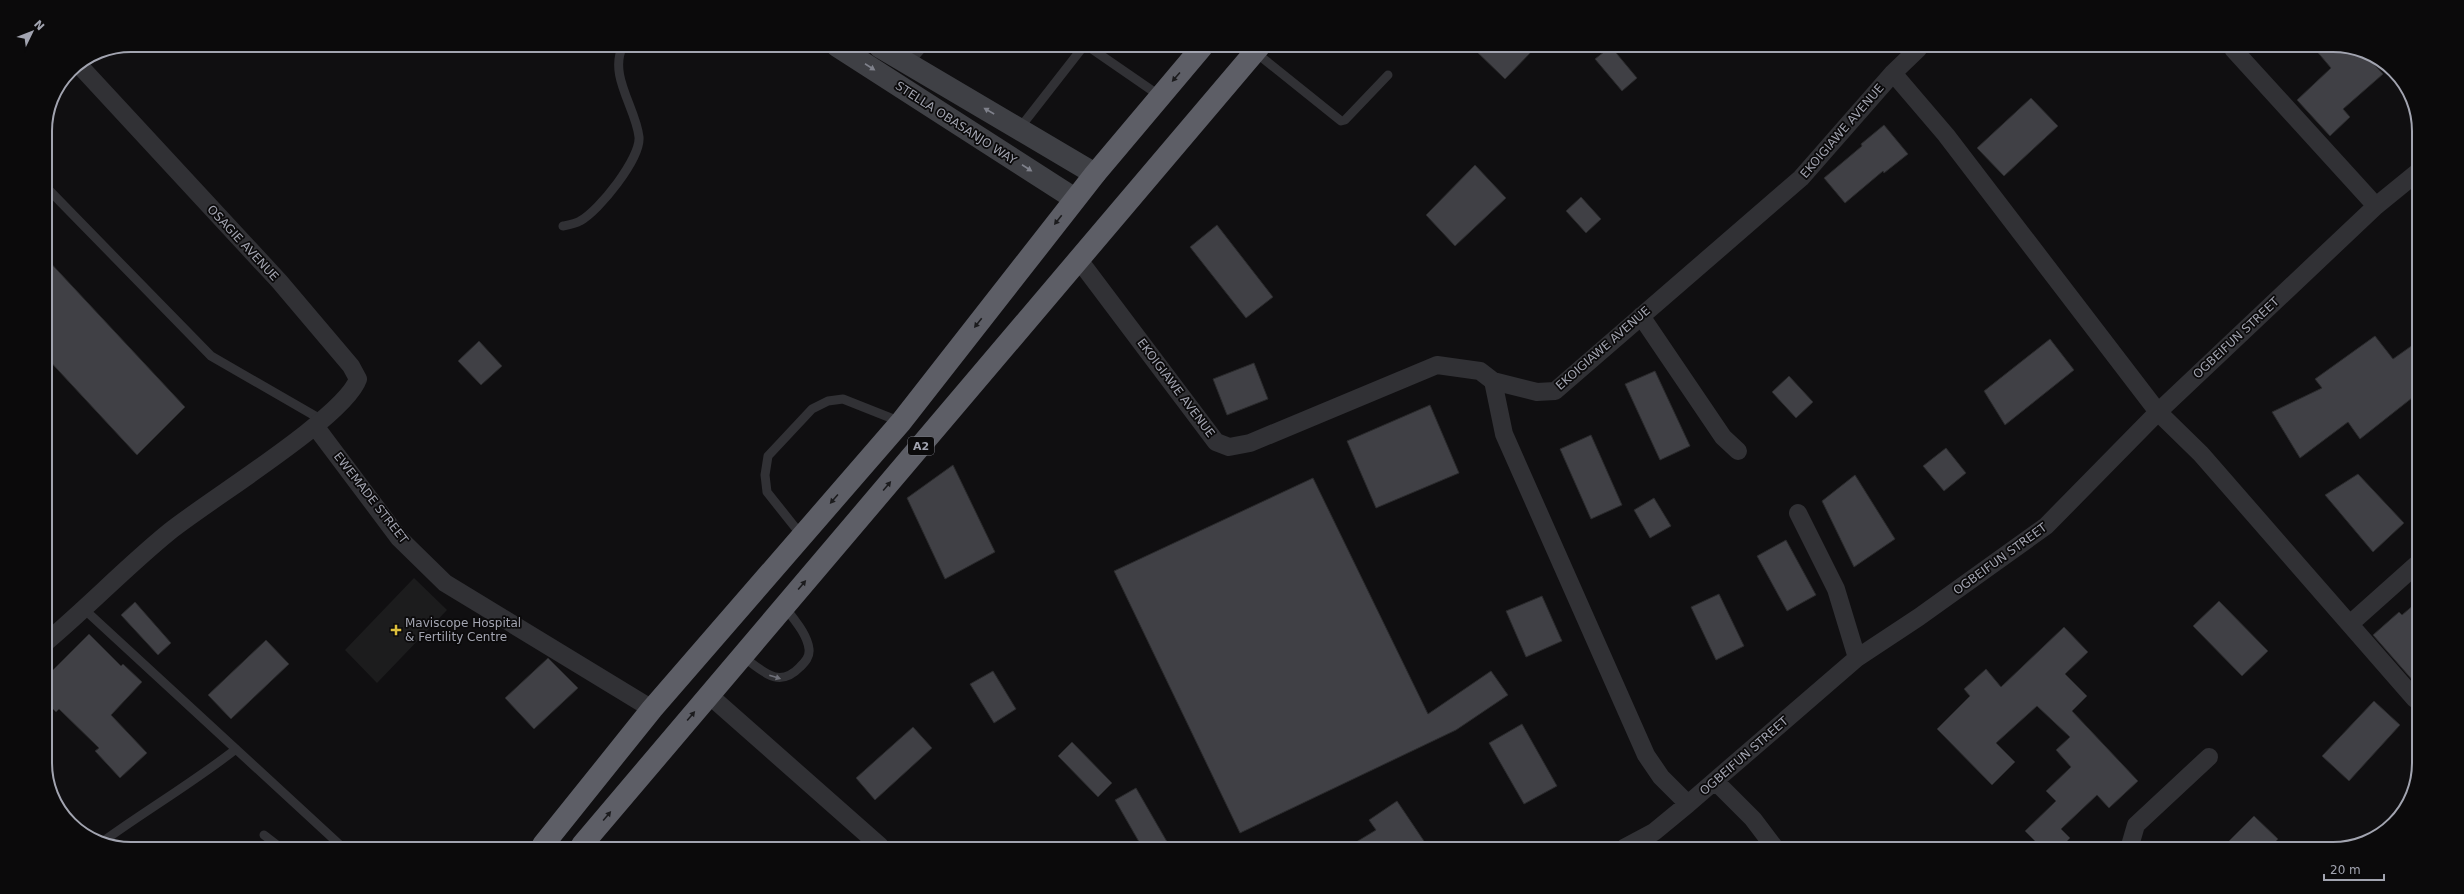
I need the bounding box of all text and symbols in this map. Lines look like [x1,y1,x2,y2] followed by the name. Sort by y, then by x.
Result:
[12,12,52,52] north arrow
[31,18,47,33] text: N
[864,64,876,71] one-way arrow
[1172,71,1181,82] one-way arrow
[893,79,1020,168] street label: STELLA OBASANJO WAY
[1797,81,1887,181] street label: EKOIGIAWE AVENUE
[983,108,995,115] one-way arrow
[1022,164,1032,172] one-way arrow
[204,202,282,284] street label: OSAGIE AVENUE
[1054,215,1062,226] one-way arrow
[2190,294,2282,381] street label: OGBEIFUN STREET
[1553,303,1653,393] street label: EKOIGIAWE AVENUE
[974,317,982,328] one-way arrow
[1134,336,1218,440] street label: EKOIGIAWE AVENUE
[908,437,934,455] road number: A2
[331,450,411,547] street label: EWEMADE STREET
[882,481,891,492] one-way arrow
[829,494,838,505] one-way arrow
[1950,520,2050,598] street label: OGBEIFUN STREET
[798,580,807,591] one-way arrow
[405,616,521,644] place label: Maviscope Hospital & Fertility Centre
[390,624,402,636] marker: Maviscope Hospital & Fertility Centre
[769,674,781,680] one-way arrow
[687,711,696,722] one-way arrow
[1697,713,1791,798] street label: OGBEIFUN STREET
[603,810,612,821] one-way arrow
[2324,856,2384,882] scale bar
[2330,863,2361,877] text: 20 m

